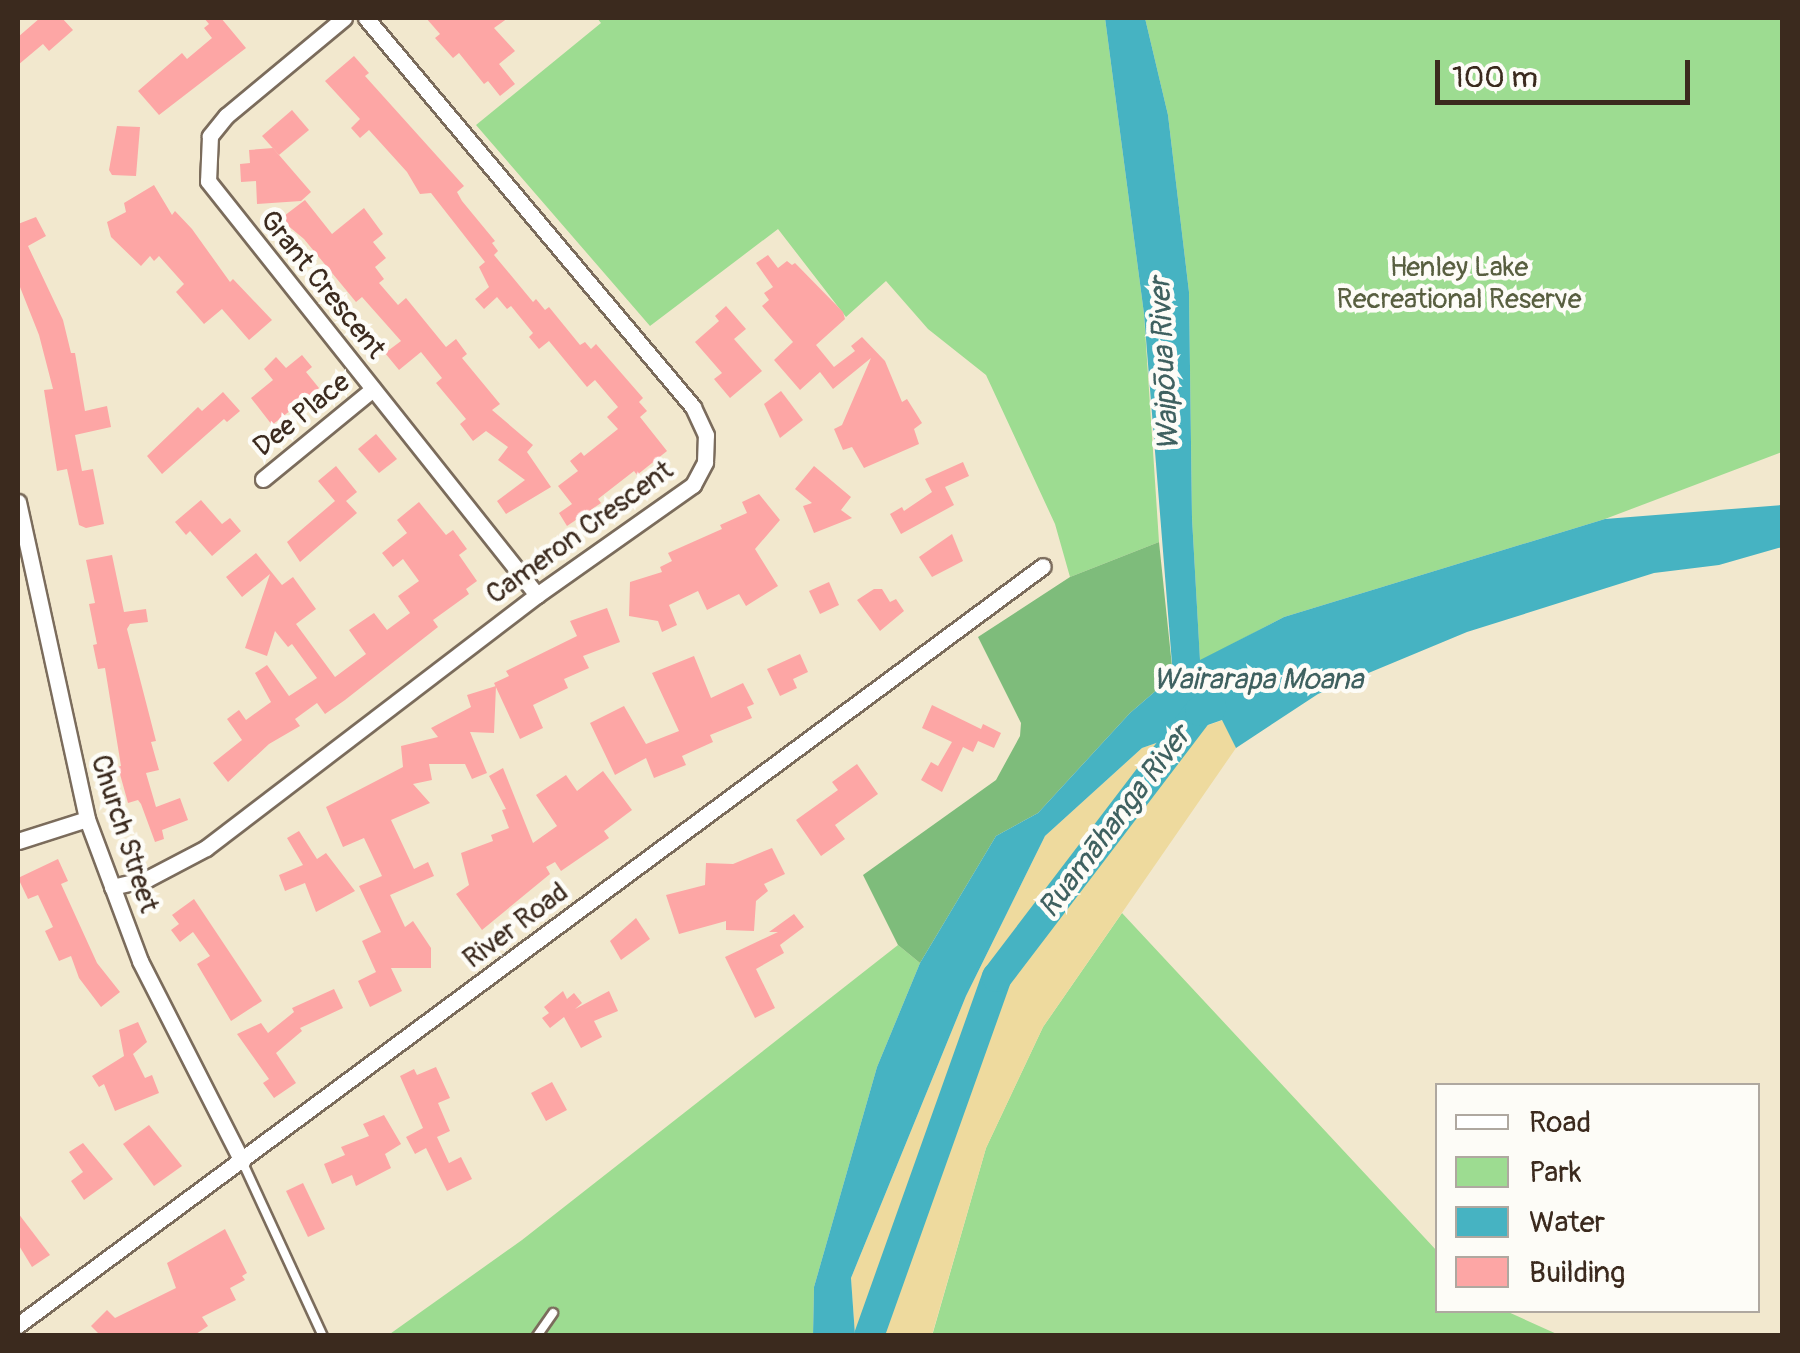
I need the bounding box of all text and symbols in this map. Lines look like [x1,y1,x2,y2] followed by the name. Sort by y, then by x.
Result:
[1440,40,1695,102] scale bar
[1452,59,1538,96] text: 100 m
[252,204,392,366] street label: Grant Crescent
[1336,251,1582,317] park label: Henley Lake Recreational Reserve
[1142,276,1188,452] water label: Waipōua River
[247,366,357,464] street label: Dee Place
[480,454,680,612] street label: Cameron Crescent
[1153,662,1363,698] water label: Wairarapa Moana
[1031,719,1199,925] water label: Ruamāhanga River
[83,751,165,917] street label: Church Street
[457,876,575,976] street label: River Road
[1435,1083,1760,1313] legend
[1529,1104,1591,1141] text: Road
[1529,1154,1582,1191] text: Park
[1529,1204,1605,1241] text: Water
[1529,1254,1625,1291] text: Building

